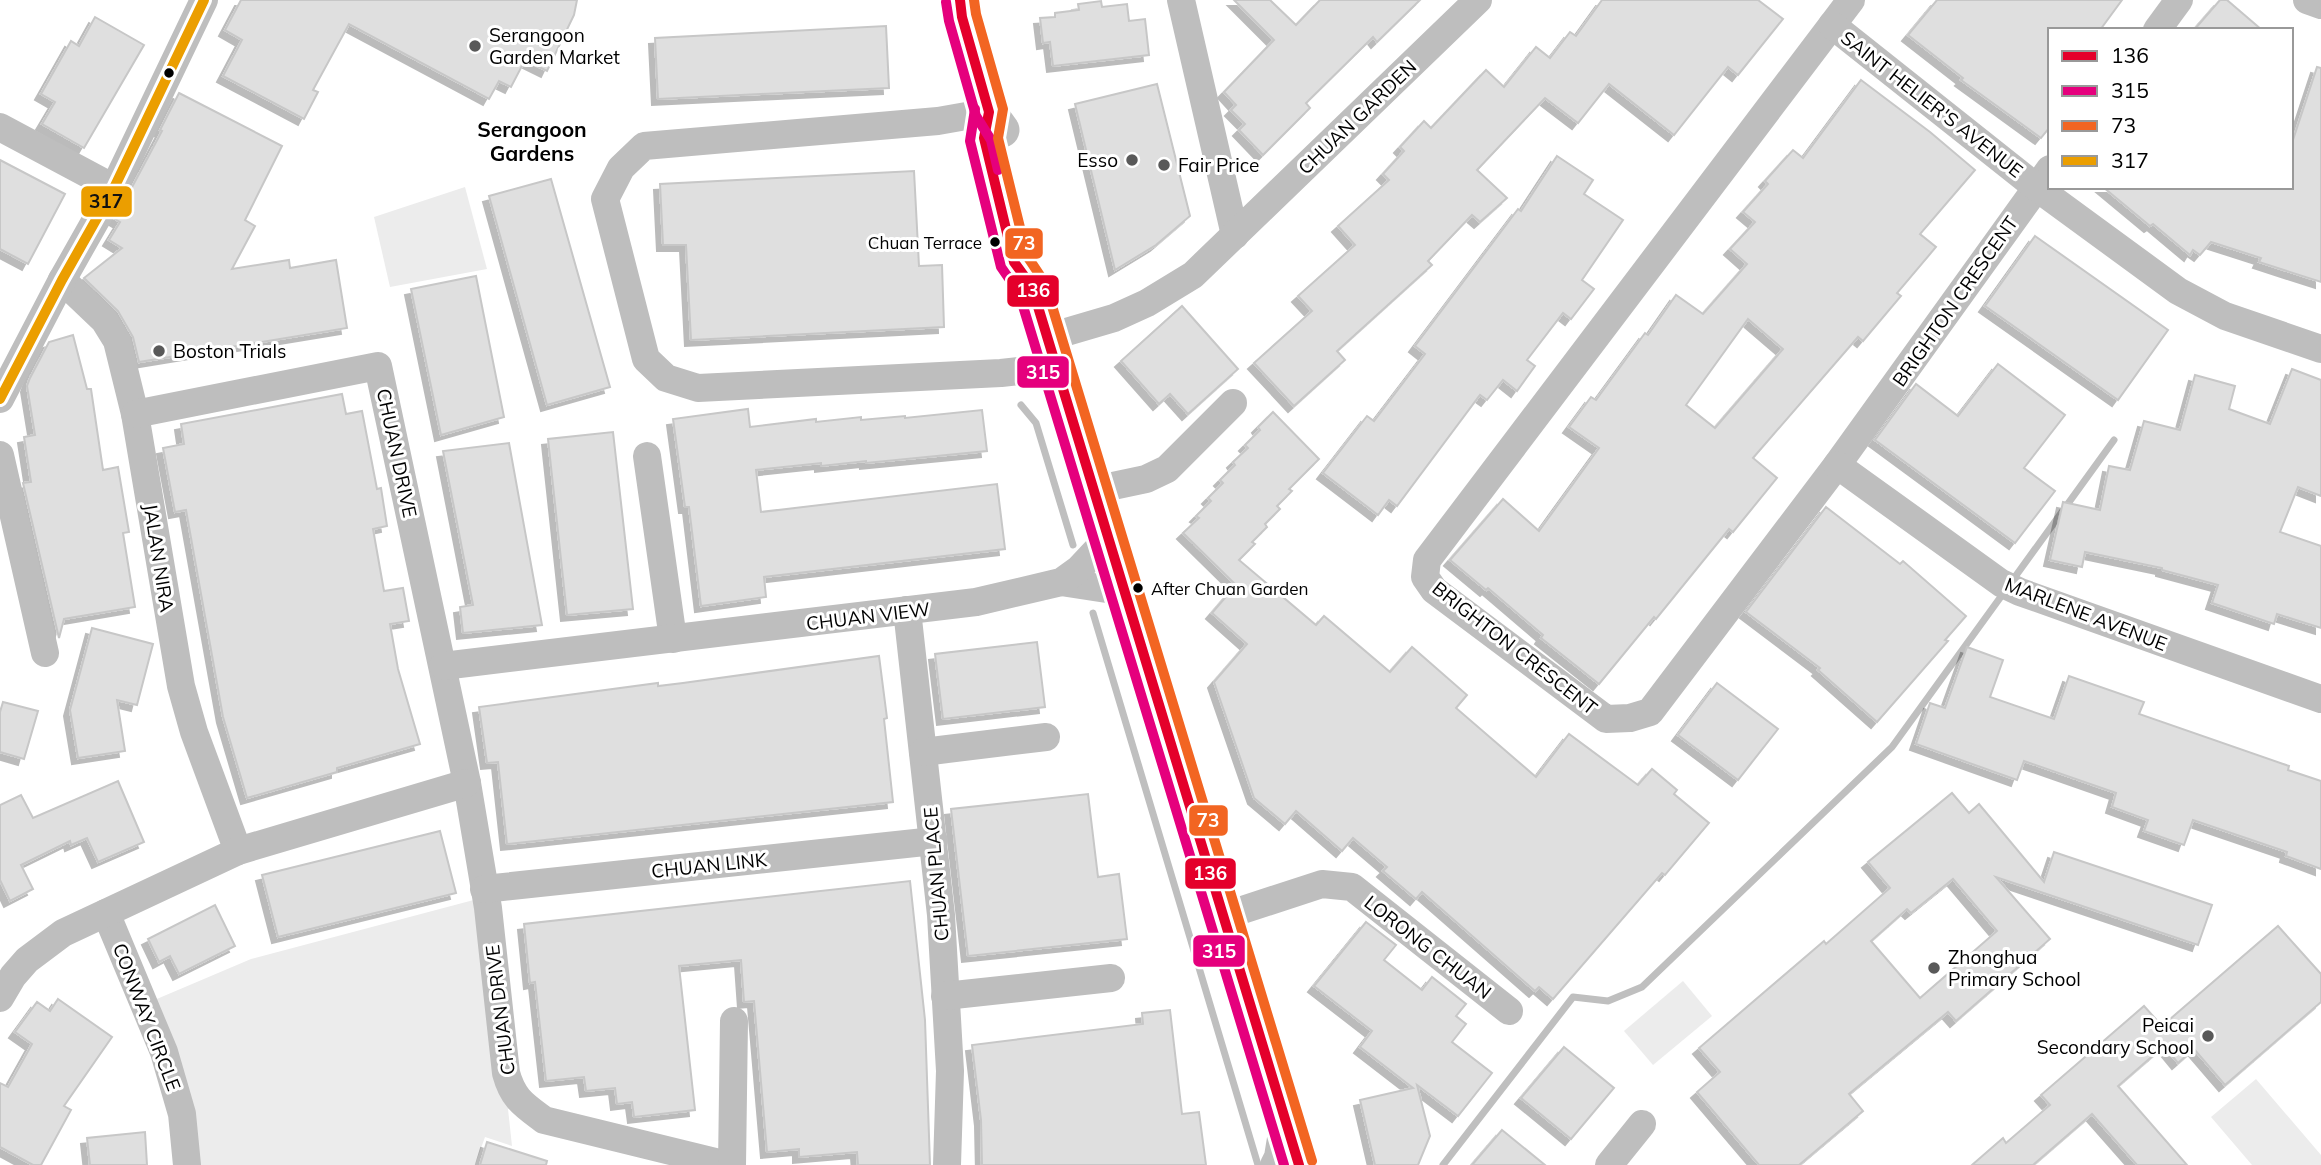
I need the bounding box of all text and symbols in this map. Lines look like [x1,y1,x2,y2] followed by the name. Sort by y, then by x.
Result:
[489,23,620,69] place label: Serangoon Garden Market
[1836,26,2028,182] street label: SAINT HELIER'S AVENUE
[2048,28,2293,189] legend
[467,38,483,54] marker: Serangoon Garden Market
[2111,42,2149,68] text: 136
[1293,55,1421,179] street label: CHUAN GARDEN
[162,66,176,80] unlabelled marker
[2111,77,2149,103] text: 315
[2111,112,2136,138] text: 73
[477,116,587,166] district label: Serangoon Gardens
[2111,147,2149,173] text: 317
[1077,148,1118,172] place label: Esso
[1124,152,1140,168] marker: Esso
[1178,153,1259,177] place label: Fair Price
[1156,157,1172,173] marker: Fair Price
[80,185,133,218] line badge: 317
[89,189,123,213] text: 317
[1887,211,2023,391] street label: BRIGHTON CRESCENT
[1004,227,1044,260] line badge: 73
[1013,231,1035,255] text: 73
[868,232,982,253] place label: Chuan Terrace
[988,235,1002,249] marker: Chuan Terrace
[1006,274,1060,308] line badge: 136
[1016,278,1050,302] text: 136
[173,339,286,363] place label: Boston Trials
[151,343,167,359] marker: Boston Trials
[1016,355,1070,389] line badge: 315
[1026,360,1060,384] text: 315
[372,386,422,520] street label: CHUAN DRIVE
[139,502,179,614] street label: JALAN NIRA
[2001,572,2171,656] street label: MARLENE AVENUE
[1428,576,1603,720] street label: BRIGHTON CRESCENT
[1151,578,1309,599] place label: After Chuan Garden
[1131,581,1145,595] marker: After Chuan Garden
[805,596,931,636] street label: CHUAN VIEW
[1188,804,1229,837] line badge: 73
[918,806,954,942] street label: CHUAN PLACE
[1197,808,1219,832] text: 73
[650,847,769,883] street label: CHUAN LINK
[1184,857,1237,890] line badge: 136
[1193,861,1227,885] text: 136
[1360,890,1496,1004] street label: LORONG CHUAN
[1192,934,1246,968] line badge: 315
[1202,939,1236,963] text: 315
[108,940,186,1094] street label: CONWAY CIRCLE
[480,943,520,1077] street label: CHUAN DRIVE
[1948,945,2081,991] place label: Zhonghua Primary School
[1926,960,1942,976] marker: Zhonghua Primary School
[2037,1013,2194,1059] place label: Peicai Secondary School
[2200,1028,2216,1044] marker: Peicai Secondary School

